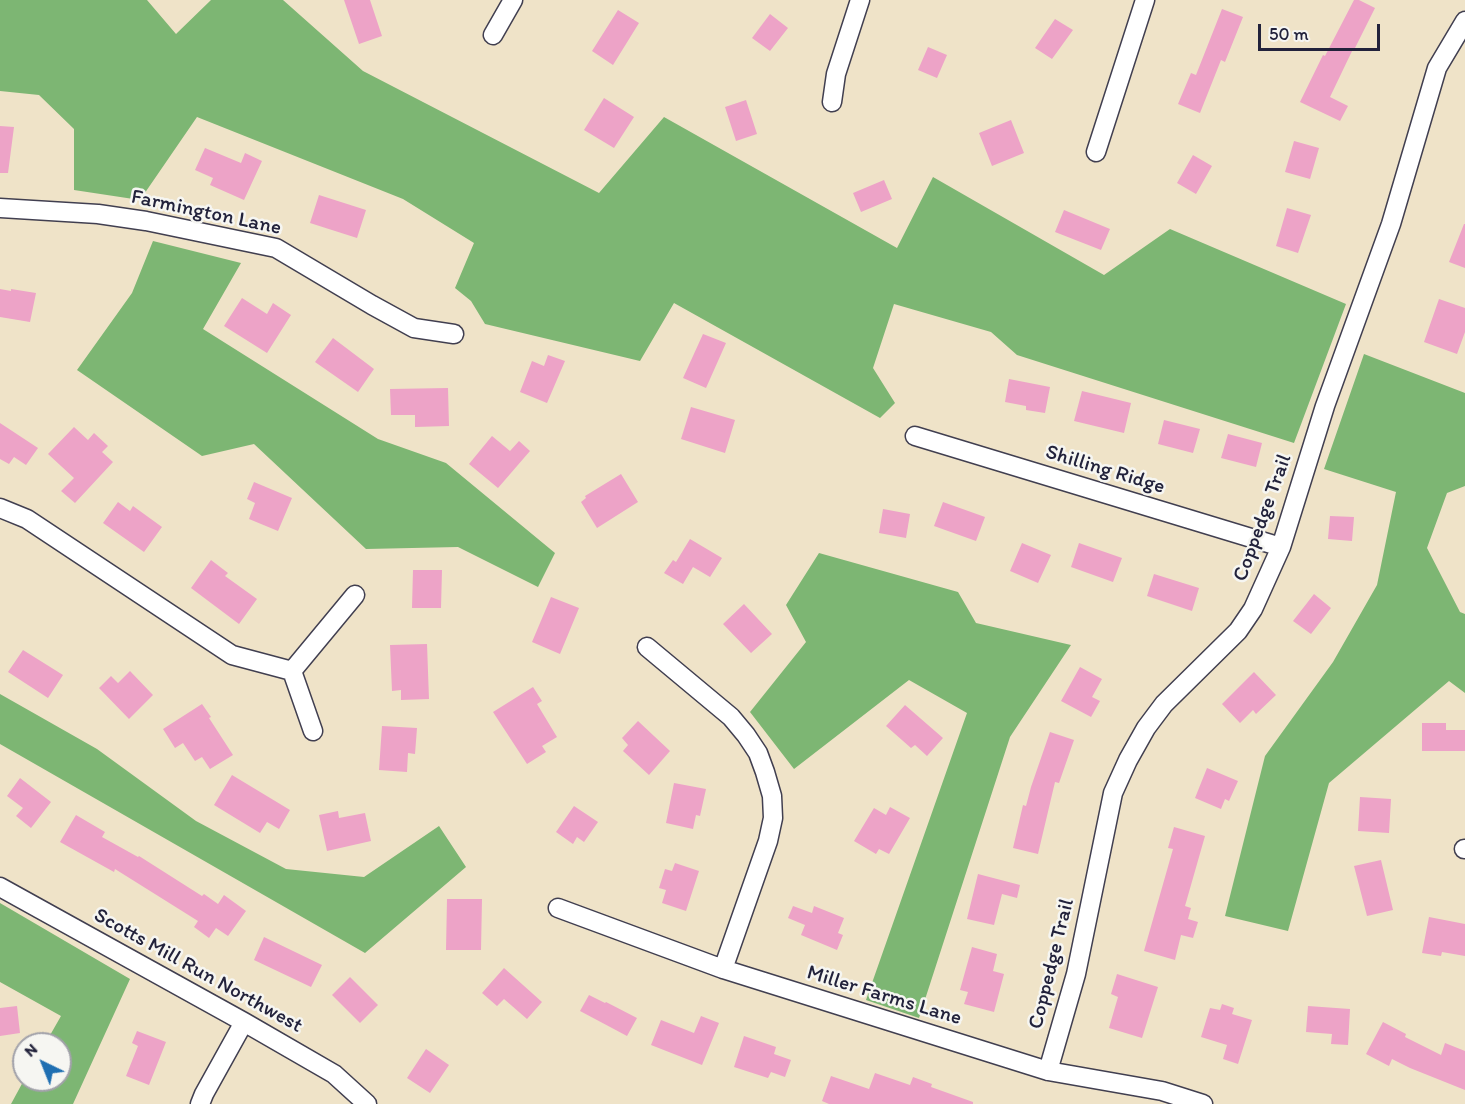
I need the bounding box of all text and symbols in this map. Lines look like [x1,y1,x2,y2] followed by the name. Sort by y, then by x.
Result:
[1261,12,1382,50] scale bar
[1269,23,1309,45] text: 50 m
[129,185,283,241] street label: Farmington Lane
[1042,440,1168,500] street label: Shilling Ridge
[1228,451,1298,585] street label: Coppedge Trail
[1024,896,1080,1032] street label: Coppedge Trail
[89,903,307,1039] street label: Scotts Mill Run Northwest
[804,960,964,1032] street label: Miller Farms Lane
[12,1032,72,1092] north arrow
[20,1039,41,1061] text: N

